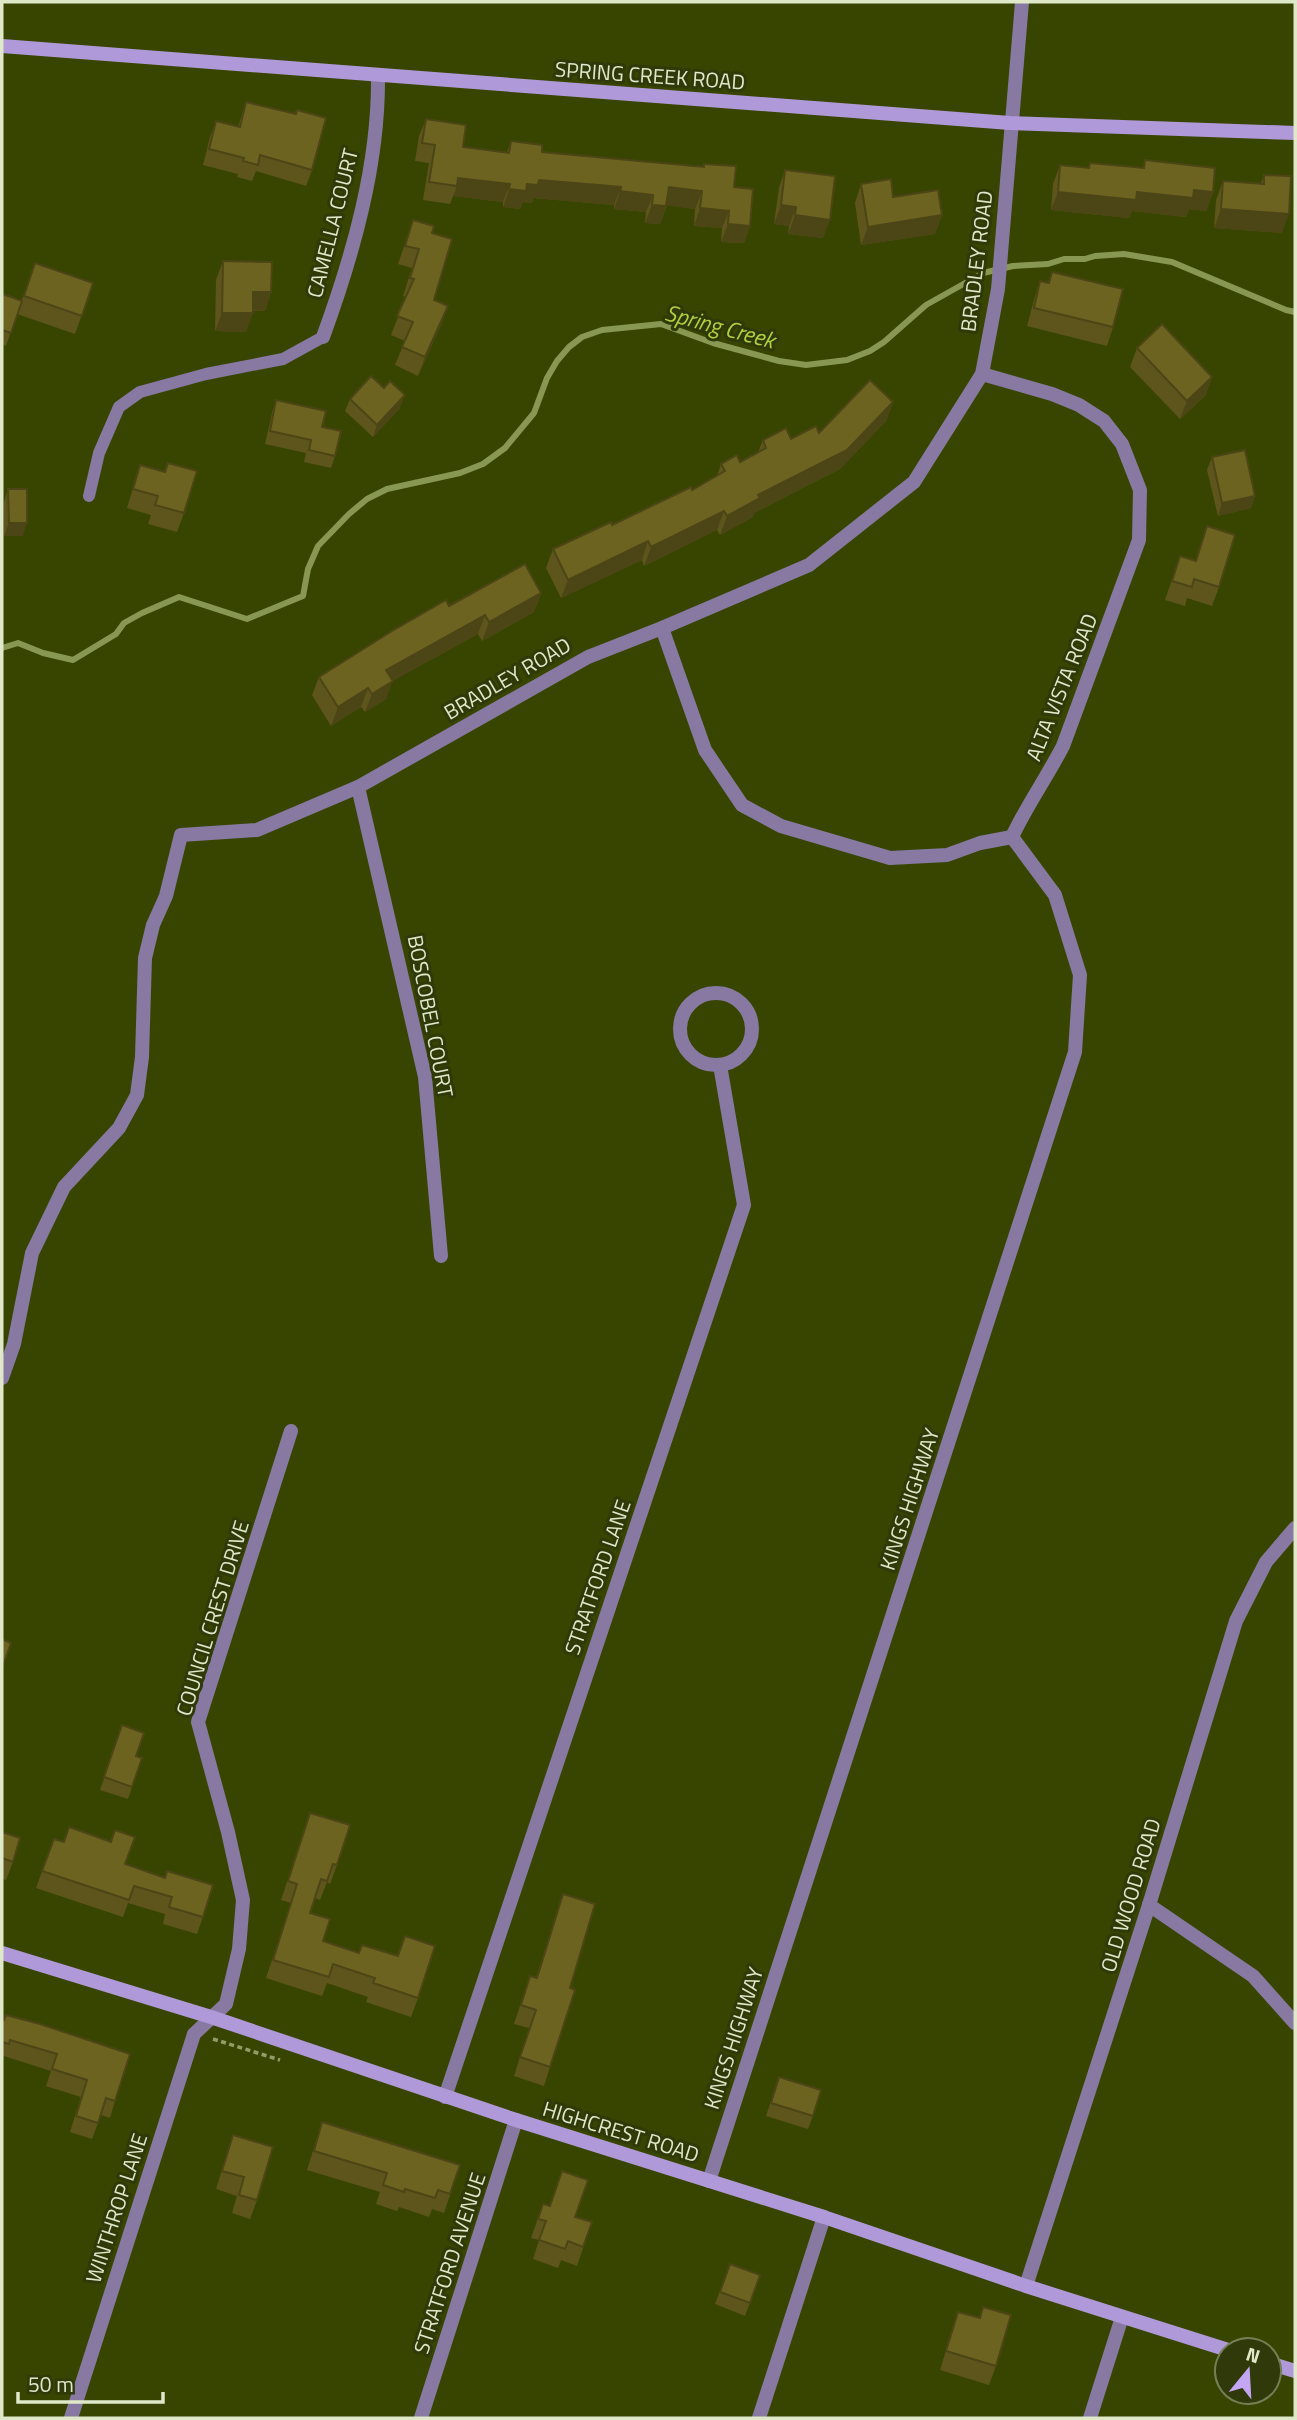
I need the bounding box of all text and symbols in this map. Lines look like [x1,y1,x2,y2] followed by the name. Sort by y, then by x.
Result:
[554,52,746,98] street label: SPRING CREEK ROAD
[298,145,366,301] street label: CAMELLA COURT
[951,189,1001,333] street label: BRADLEY ROAD
[661,295,781,358] water label: Spring Creek
[1017,609,1105,765] street label: ALTA VISTA ROAD
[438,629,576,727] street label: BRADLEY ROAD
[400,932,462,1100] street label: BOSCOBEL COURT
[871,1423,947,1574] street label: KINGS HIGHWAY
[556,1495,638,1659] street label: STRATFORD LANE
[167,1517,257,1719] street label: COUNCIL CREST DRIVE
[1091,1814,1169,1976] street label: OLD WOOD ROAD
[695,1962,771,2113] street label: KINGS HIGHWAY
[539,2092,703,2170] street label: HIGHCREST ROAD
[77,2129,155,2287] street label: WINTHROP LANE
[405,2168,493,2358] street label: STRATFORD AVENUE
[1213,2336,1283,2406] north arrow
[1243,2339,1264,2370] text: N
[18,2360,163,2404] scale bar
[28,2368,74,2400] text: 50 m

